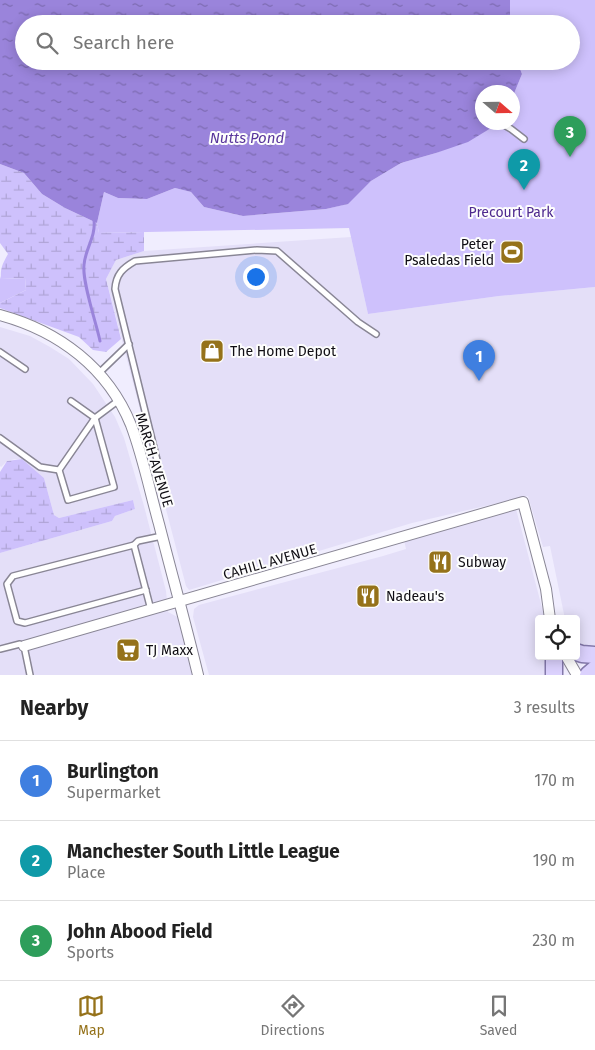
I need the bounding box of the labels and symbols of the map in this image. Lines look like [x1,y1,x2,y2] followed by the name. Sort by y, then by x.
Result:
[475,85,520,130] north arrow
[554,116,586,157] pin: 3
[210,129,284,147] water label: Nutts Pond
[508,149,540,190] pin: 2
[469,204,554,221] park label: Precourt Park
[404,236,495,269] place label: Peter Psaledas Field
[499,239,525,265] sports icon: Peter Psaledas Field
[243,264,269,290] your location
[199,338,225,364] shop icon: The Home Depot
[463,340,495,381] pin: 1
[230,343,337,360] place label: The Home Depot
[132,411,176,509] street label: MARCH AVENUE
[221,541,319,583] street label: CAHILL AVENUE
[427,549,453,575] restaurant icon: Subway
[458,554,506,571] place label: Subway
[355,583,381,609] restaurant icon: Nadeau's
[386,588,445,605] place label: Nadeau's
[115,637,141,663] supermarket icon: TJ Maxx
[146,642,193,659] place label: TJ Maxx

